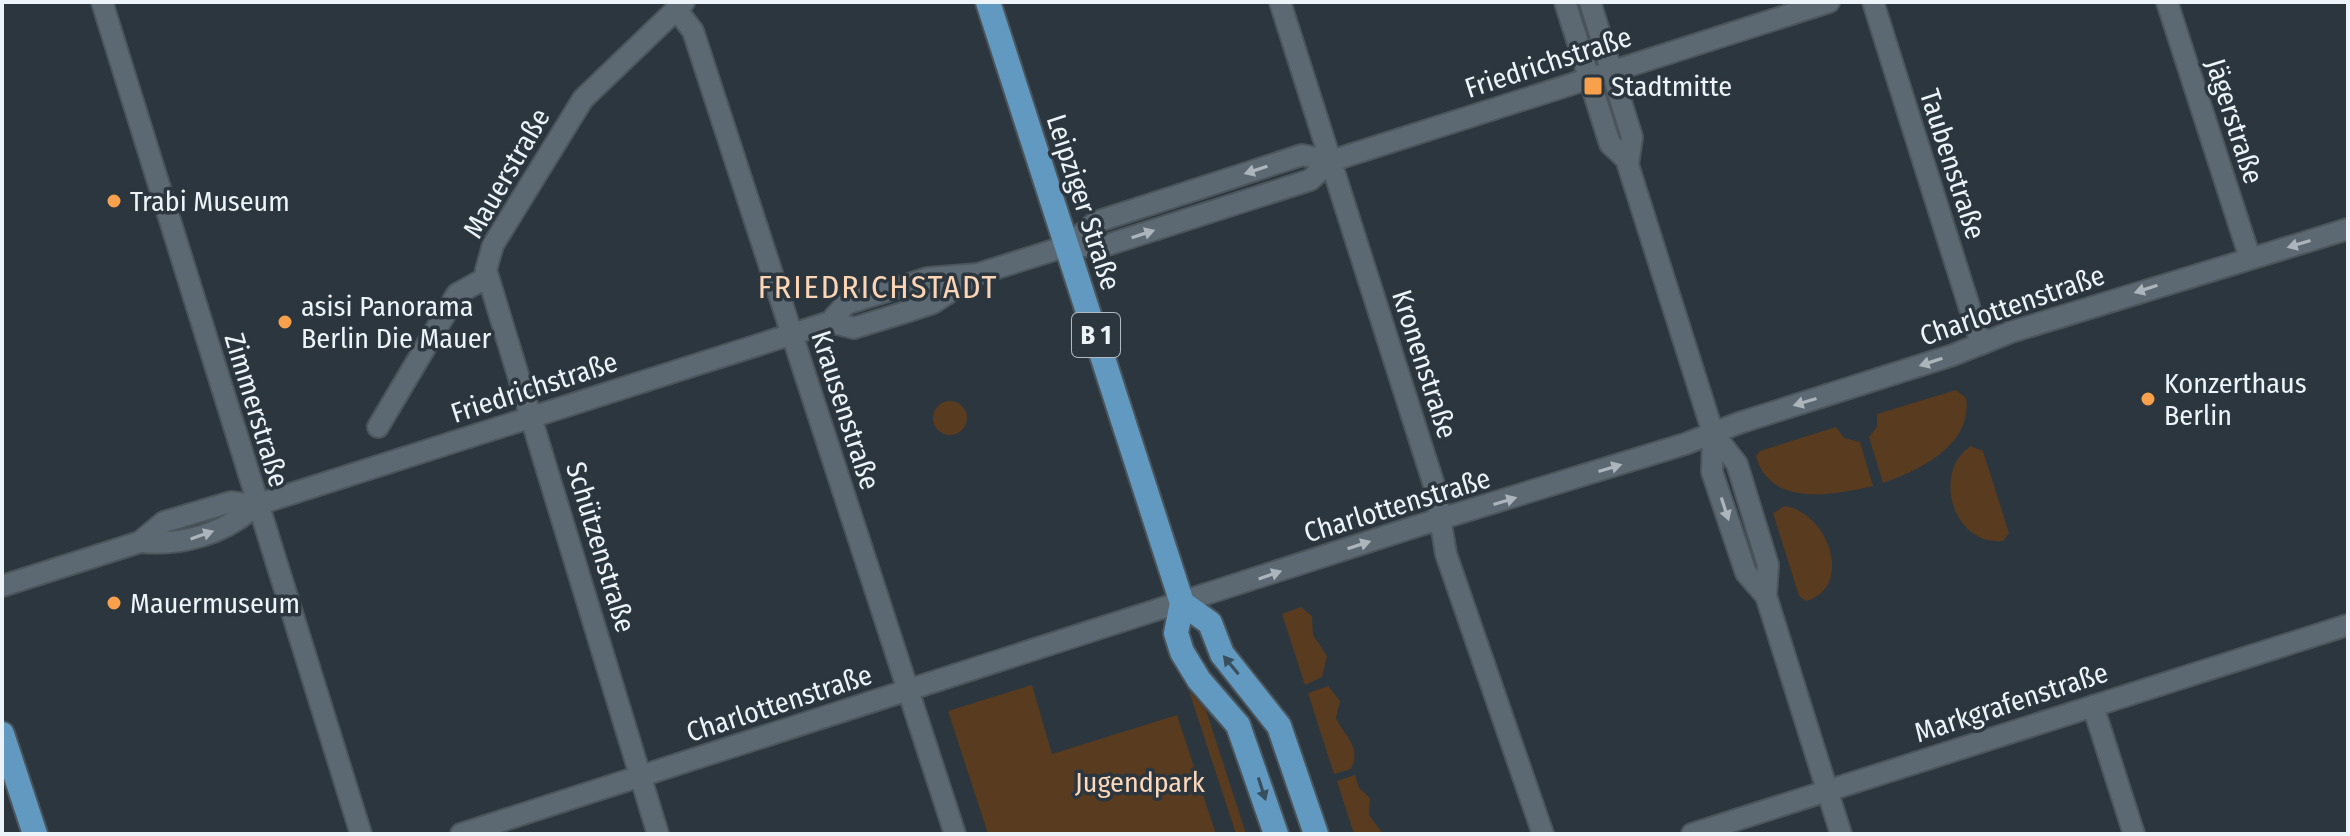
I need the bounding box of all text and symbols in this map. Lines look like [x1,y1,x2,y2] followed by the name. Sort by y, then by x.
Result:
[1461,20,1636,105] street label: Friedrichstraße
[2199,54,2270,188] street label: Jägerstraße
[1611,70,1732,103] place label: Stadtmitte
[1582,75,1604,97] marker: Stadtmitte
[1913,85,1992,243] street label: Taubenstraße
[456,103,557,244] street label: Mauerstraße
[1040,110,1127,294] street label: Leipziger Straße
[1244,164,1268,176] one-way arrow
[130,185,290,218] place label: Trabi Museum
[105,192,123,210] marker: Trabi Museum
[1131,227,1155,240] one-way arrow
[2287,238,2311,251] one-way arrow
[1915,258,2109,353] street label: Charlottenstraße
[758,268,998,306] district label: FRIEDRICHSTADT
[2134,284,2158,296] one-way arrow
[1385,286,1464,443] street label: Kronenstraße
[301,290,492,355] place label: asisi Panorama Berlin Die Mauer
[276,313,294,331] marker: asisi Panorama Berlin Die Mauer
[1072,313,1120,357] road number: B 1
[804,327,887,494] street label: Krausenstraße
[217,329,296,491] street label: Zimmerstraße
[447,345,622,430] street label: Friedrichstraße
[1919,356,1943,368] one-way arrow
[2164,367,2307,432] place label: Konzerthaus Berlin
[2139,390,2157,408] marker: Konzerthaus Berlin
[1793,396,1817,408] one-way arrow
[559,458,642,636] street label: Schützenstraße
[1300,461,1494,550] street label: Charlottenstraße
[1598,461,1622,473] one-way arrow
[1493,494,1517,507] one-way arrow
[1719,497,1731,521] one-way arrow
[190,528,214,541] one-way arrow
[1348,539,1372,551] one-way arrow
[1258,568,1282,581] one-way arrow
[130,587,300,620] place label: Mauermuseum
[105,594,123,612] marker: Mauermuseum
[1223,655,1240,675] one-way arrow
[1910,656,2112,749] street label: Markgrafenstraße
[682,658,876,749] street label: Charlottenstraße
[1075,766,1206,799] park label: Jugendpark
[1256,778,1269,802] one-way arrow

